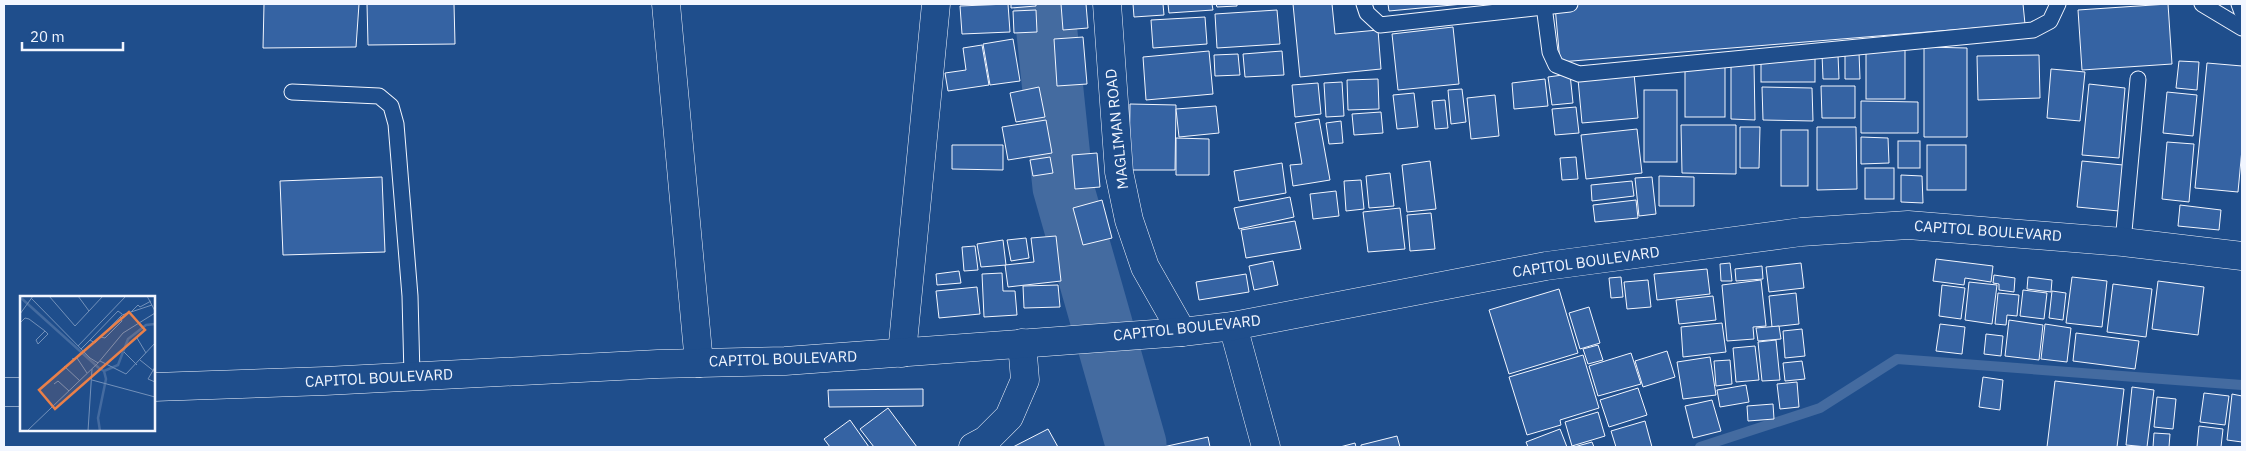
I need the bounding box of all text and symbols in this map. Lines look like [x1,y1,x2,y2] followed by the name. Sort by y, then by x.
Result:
[22,20,124,52] scale bar
[30,27,65,46] text: 20 m
[1101,68,1132,190] street label: MAGLIMAN ROAD
[1913,216,2063,245] street label: CAPITOL BOULEVARD
[1511,242,1661,281] street label: CAPITOL BOULEVARD
[20,296,155,431] inset map
[1112,310,1262,345] street label: CAPITOL BOULEVARD
[709,346,857,371] street label: CAPITOL BOULEVARD
[304,364,454,391] street label: CAPITOL BOULEVARD

